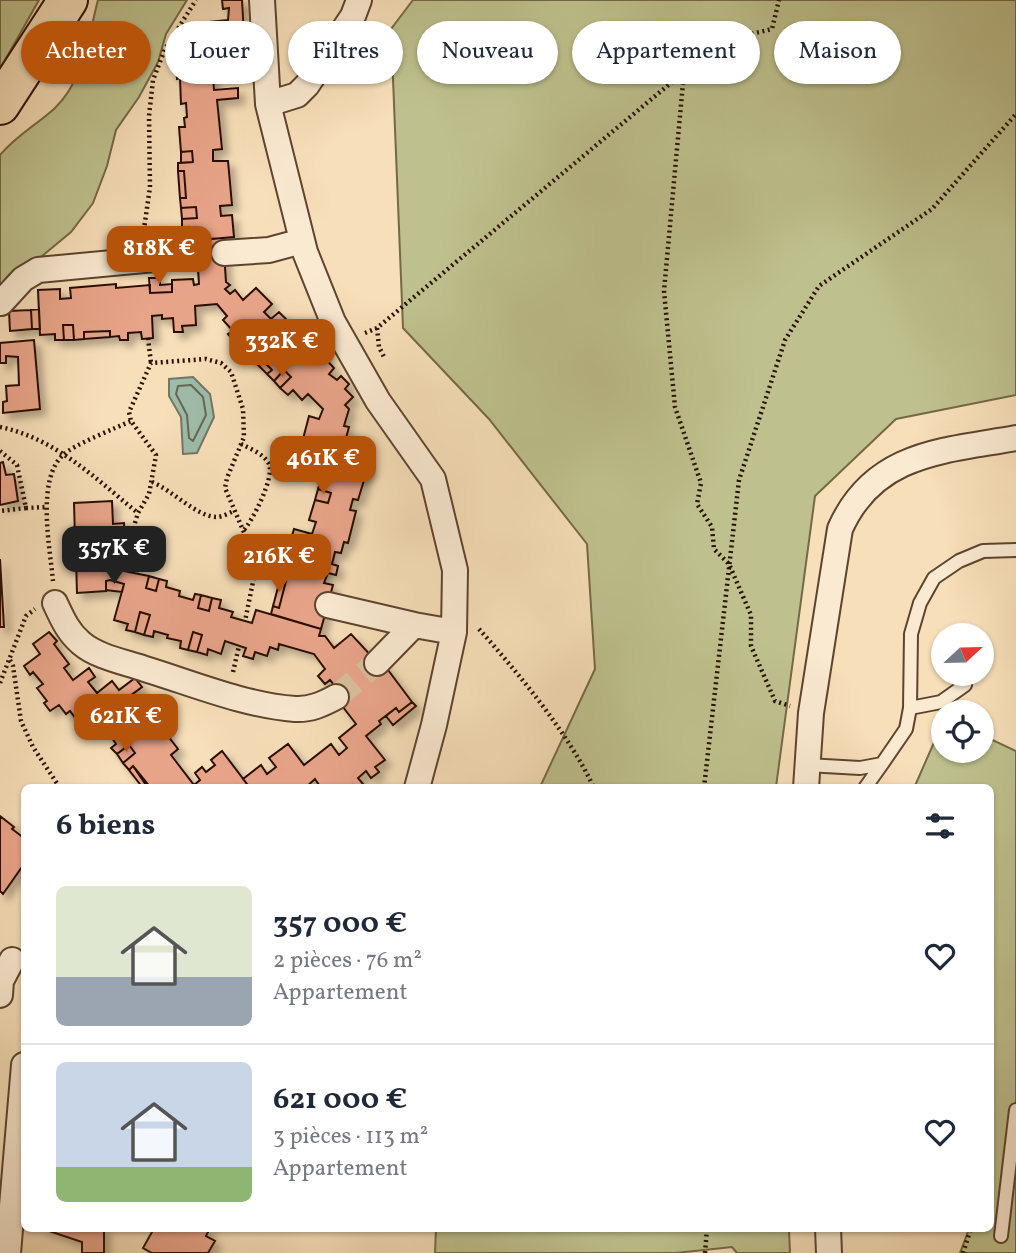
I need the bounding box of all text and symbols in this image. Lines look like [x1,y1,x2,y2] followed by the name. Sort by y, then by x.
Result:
[21,21,151,84] chip: Acheter
[165,21,274,84] chip: Louer
[288,21,403,84] chip: Filtres
[417,21,558,84] chip: Nouveau
[572,21,760,84] chip: Appartement
[774,21,901,84] chip: Maison
[102,226,216,286] pin: 818K €
[123,233,195,265] text: 818K €
[225,320,339,379] pin: 332K €
[245,326,319,358] text: 332K €
[266,436,380,496] pin: 461K €
[286,443,360,475] text: 461K €
[57,526,171,586] pin: 357K €
[78,533,150,565] text: 357K €
[222,534,336,594] pin: 216K €
[243,541,315,573] text: 216K €
[931,623,994,686] north arrow
[931,623,994,763] map controls
[69,694,183,754] pin: 621K €
[931,700,994,763] button: locate
[90,701,162,733] text: 621K €
[56,805,155,847] text: 6 biens
[921,807,959,845] icon: filters
[273,903,407,945] text: 357 000 €
[112,914,196,998] icon: home
[921,937,959,975] icon: heart
[273,945,422,977] text: 2 pièces · 76 m²
[273,977,408,1009] text: Appartement
[273,1079,407,1121] text: 621 000 €
[112,1090,196,1174] icon: home
[921,1113,959,1151] icon: heart
[273,1121,428,1153] text: 3 pièces · 113 m²
[273,1153,408,1185] text: Appartement

